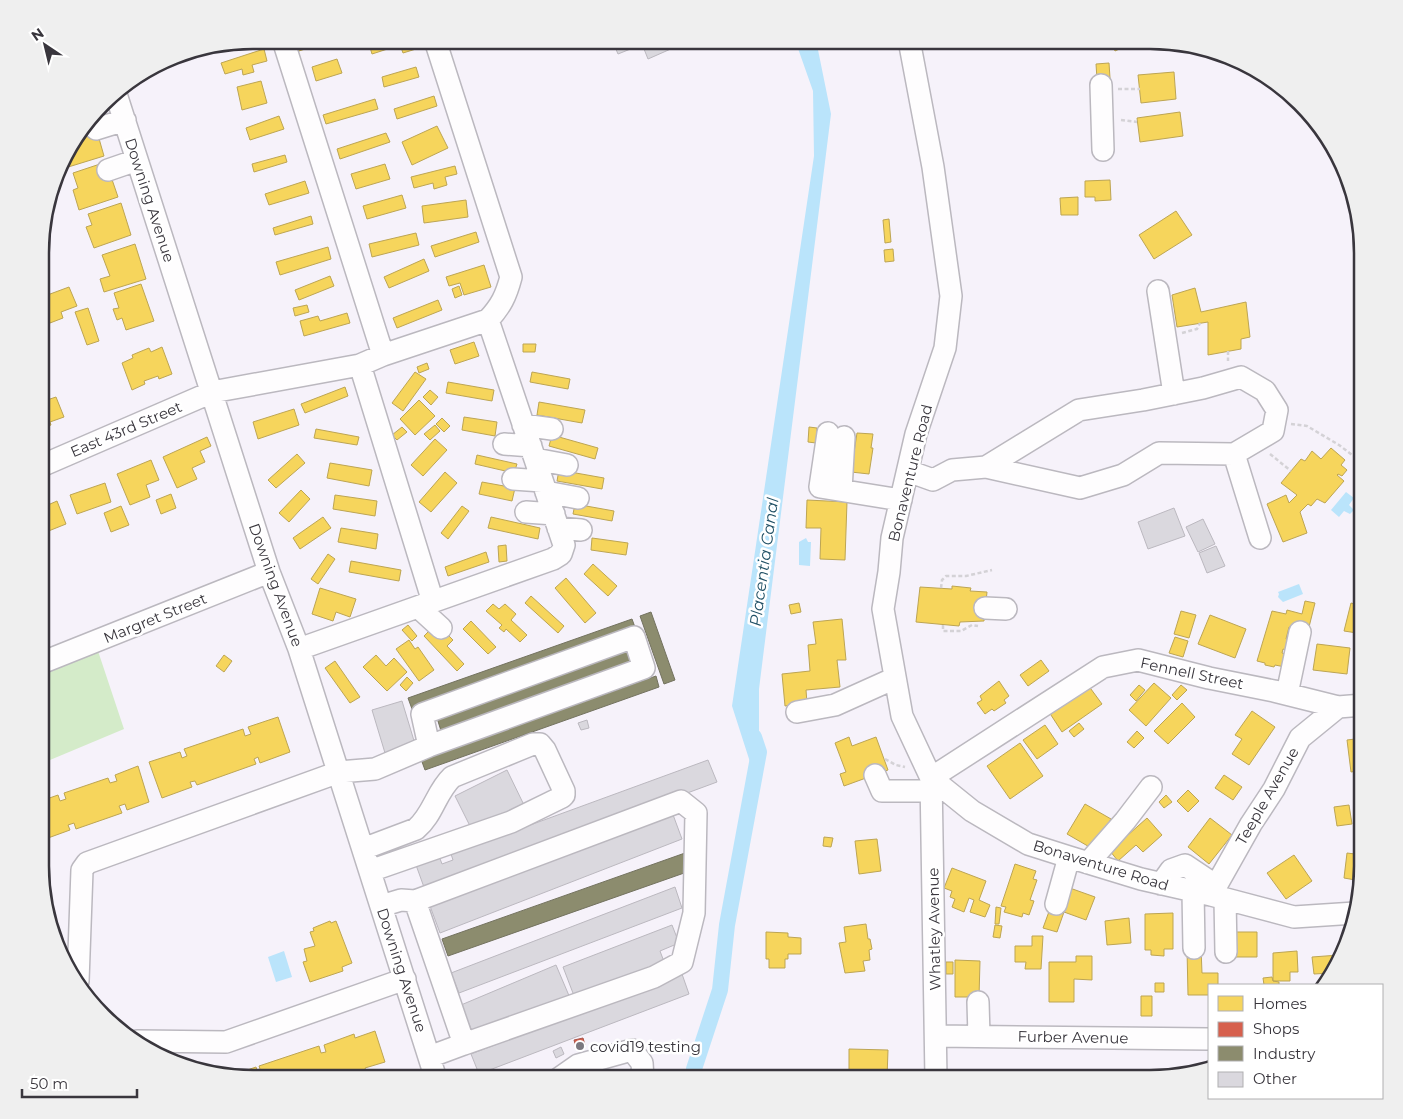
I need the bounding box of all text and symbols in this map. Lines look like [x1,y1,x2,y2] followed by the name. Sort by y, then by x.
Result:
[20,20,70,70] north arrow
[28,24,47,45] text: N
[121,135,179,265] street label: Downing Avenue
[67,397,185,461] street label: East 43rd Street
[884,402,936,544] street label: Bonaventure Road
[746,496,783,628] water label: Placentia Canal
[245,521,307,649] street label: Downing Avenue
[101,589,209,647] street label: Margret Street
[1139,653,1245,693] street label: Fennell Street
[1231,744,1303,848] street label: Teeple Avenue
[1031,835,1171,895] street label: Bonaventure Road
[923,867,945,991] street label: Whatley Avenue
[373,905,431,1035] street label: Downing Avenue
[1208,984,1383,1099] legend
[1253,994,1307,1013] text: Homes
[1253,1019,1299,1038] text: Shops
[1017,1027,1129,1047] street label: Furber Avenue
[590,1037,701,1056] place label: covid19 testing
[574,1040,586,1052] marker: covid19 testing
[1253,1044,1316,1063] text: Industry
[22,1066,138,1098] scale bar
[1253,1069,1297,1088] text: Other
[30,1074,68,1093] text: 50 m

